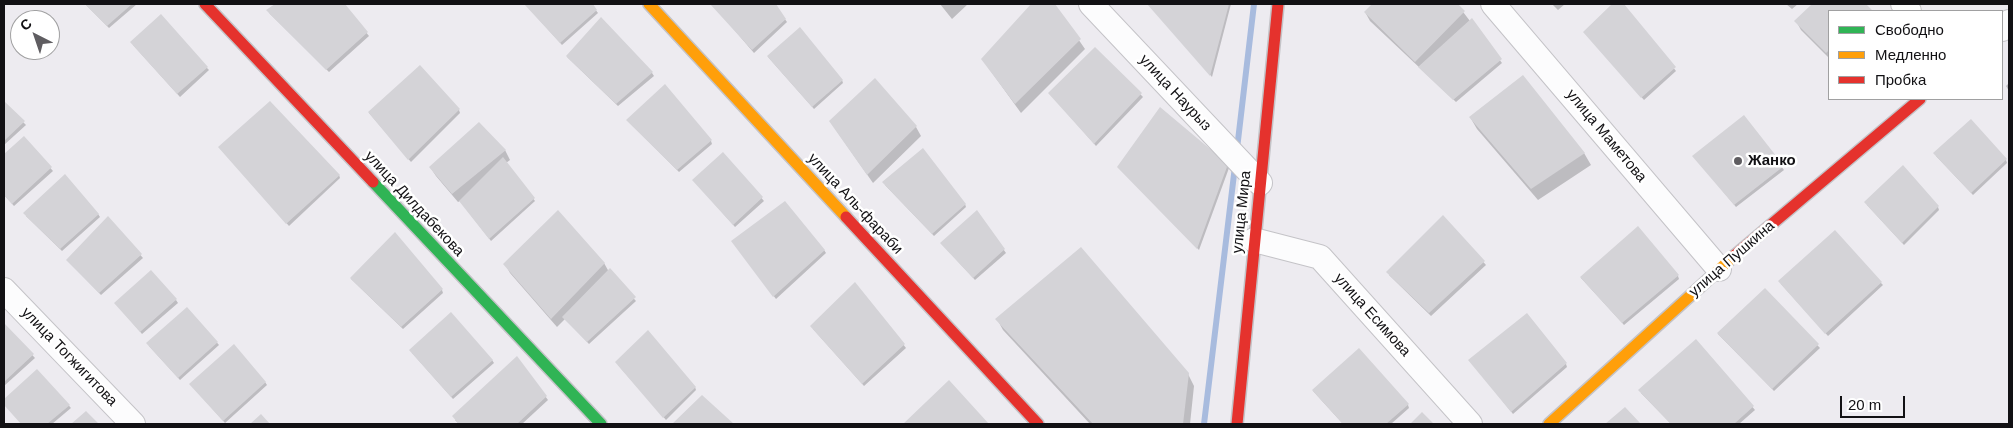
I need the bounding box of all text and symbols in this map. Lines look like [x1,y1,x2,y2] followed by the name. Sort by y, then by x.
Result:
[10,10,60,60] north arrow
[1828,10,2003,100] legend
[17,15,35,34] text: С
[1875,21,1944,38] text: Свободно
[1875,46,1946,63] text: Медленно
[1135,51,1215,135] street label: улица Наурыз
[1875,71,1926,88] text: Пробка
[1562,86,1650,186] street label: улица Маметова
[360,147,468,261] street label: улица Дилдабекова
[804,150,906,258] street label: улица Аль-фараби
[1748,152,1796,170] place label: Жанко
[1732,155,1744,167] marker: Жанко
[1229,170,1255,254] street label: улица Мира
[1686,217,1778,301] street label: улица Пушкина
[1330,270,1414,360] street label: улица Есимова
[17,304,121,410] street label: улица Тогжигитова
[1843,386,1908,418] scale bar
[1848,396,1881,413] text: 20 m

